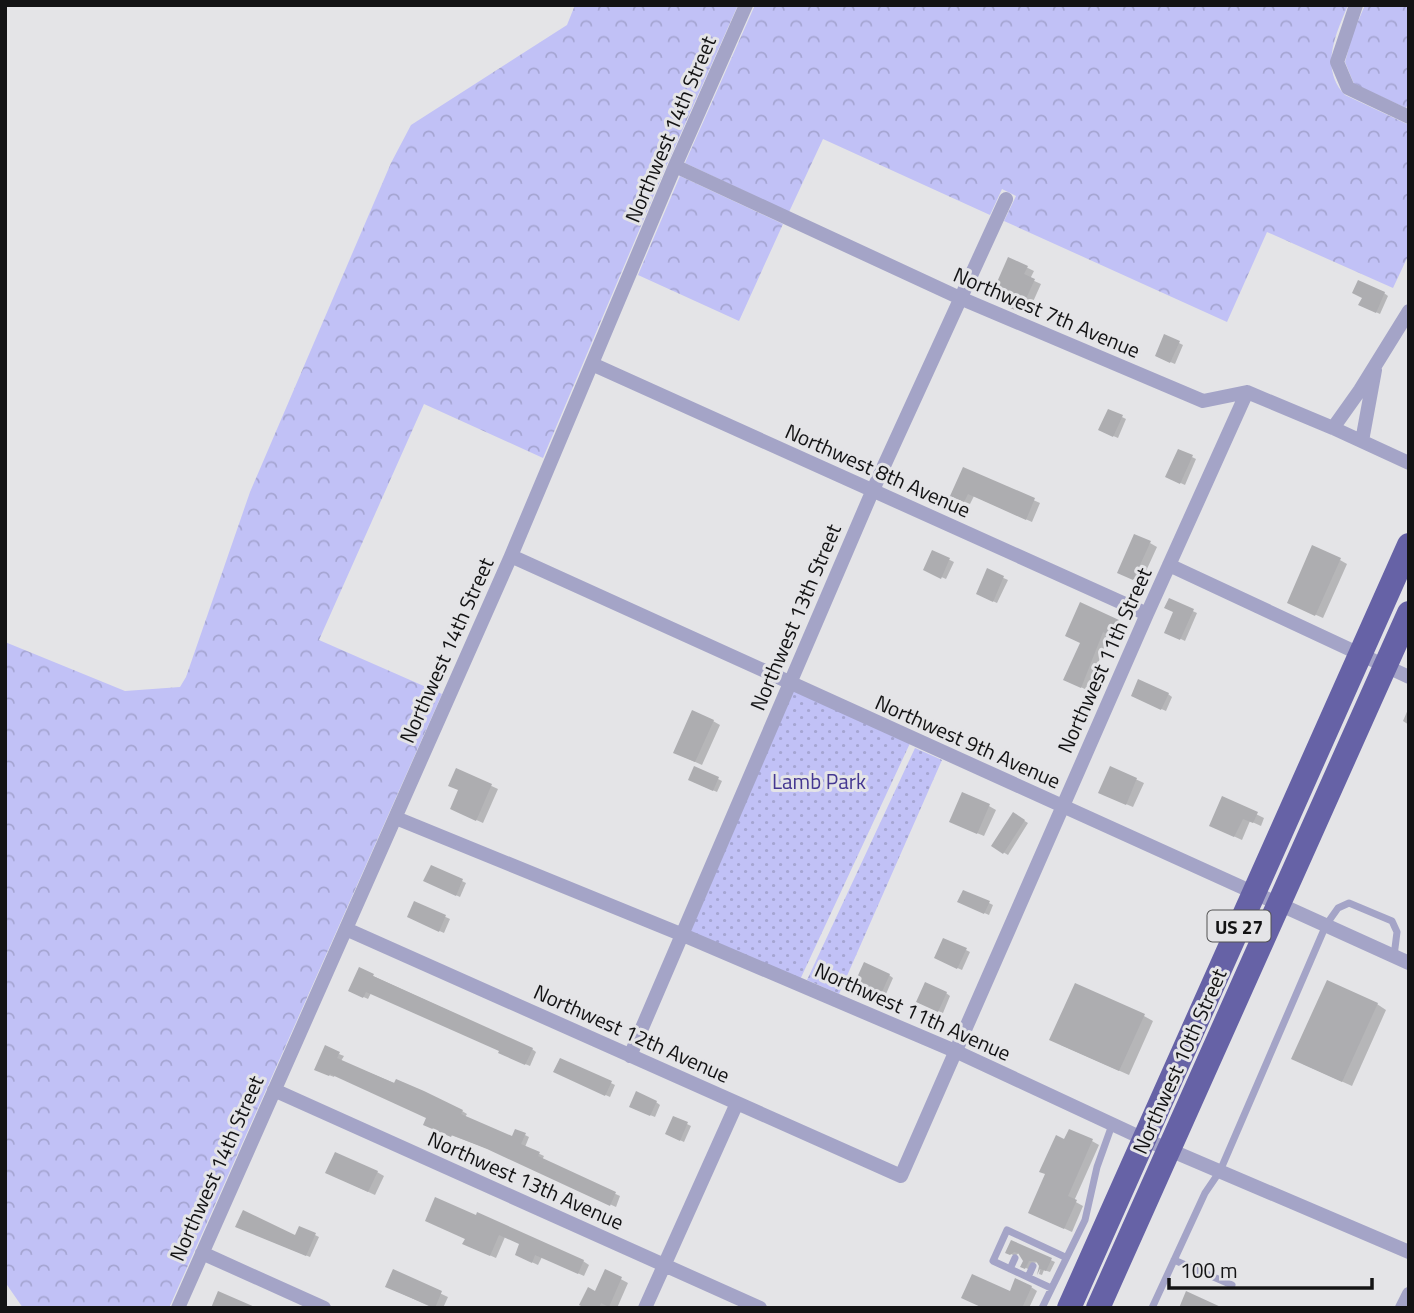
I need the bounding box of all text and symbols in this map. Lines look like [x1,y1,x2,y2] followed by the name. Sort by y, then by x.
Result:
[616,30,724,227] street label: Northwest 14th Street
[949,258,1145,366] street label: Northwest 7th Avenue
[780,415,976,525] street label: Northwest 8th Avenue
[741,518,849,715] street label: Northwest 13th Street
[391,551,502,748] street label: Northwest 14th Street
[1049,561,1160,758] street label: Northwest 11th Street
[870,686,1066,796] street label: Northwest 9th Avenue
[772,765,866,797] park label: Lamb Park
[1208,910,1270,942] road number: US 27
[810,953,1016,1069] street label: Northwest 11th Avenue
[1124,962,1235,1159] street label: Northwest 10th Street
[529,975,735,1091] street label: Northwest 12th Avenue
[161,1069,272,1266] street label: Northwest 14th Street
[423,1122,629,1238] street label: Northwest 13th Avenue
[1169,1246,1372,1290] scale bar
[1180,1254,1237,1286] text: 100 m

